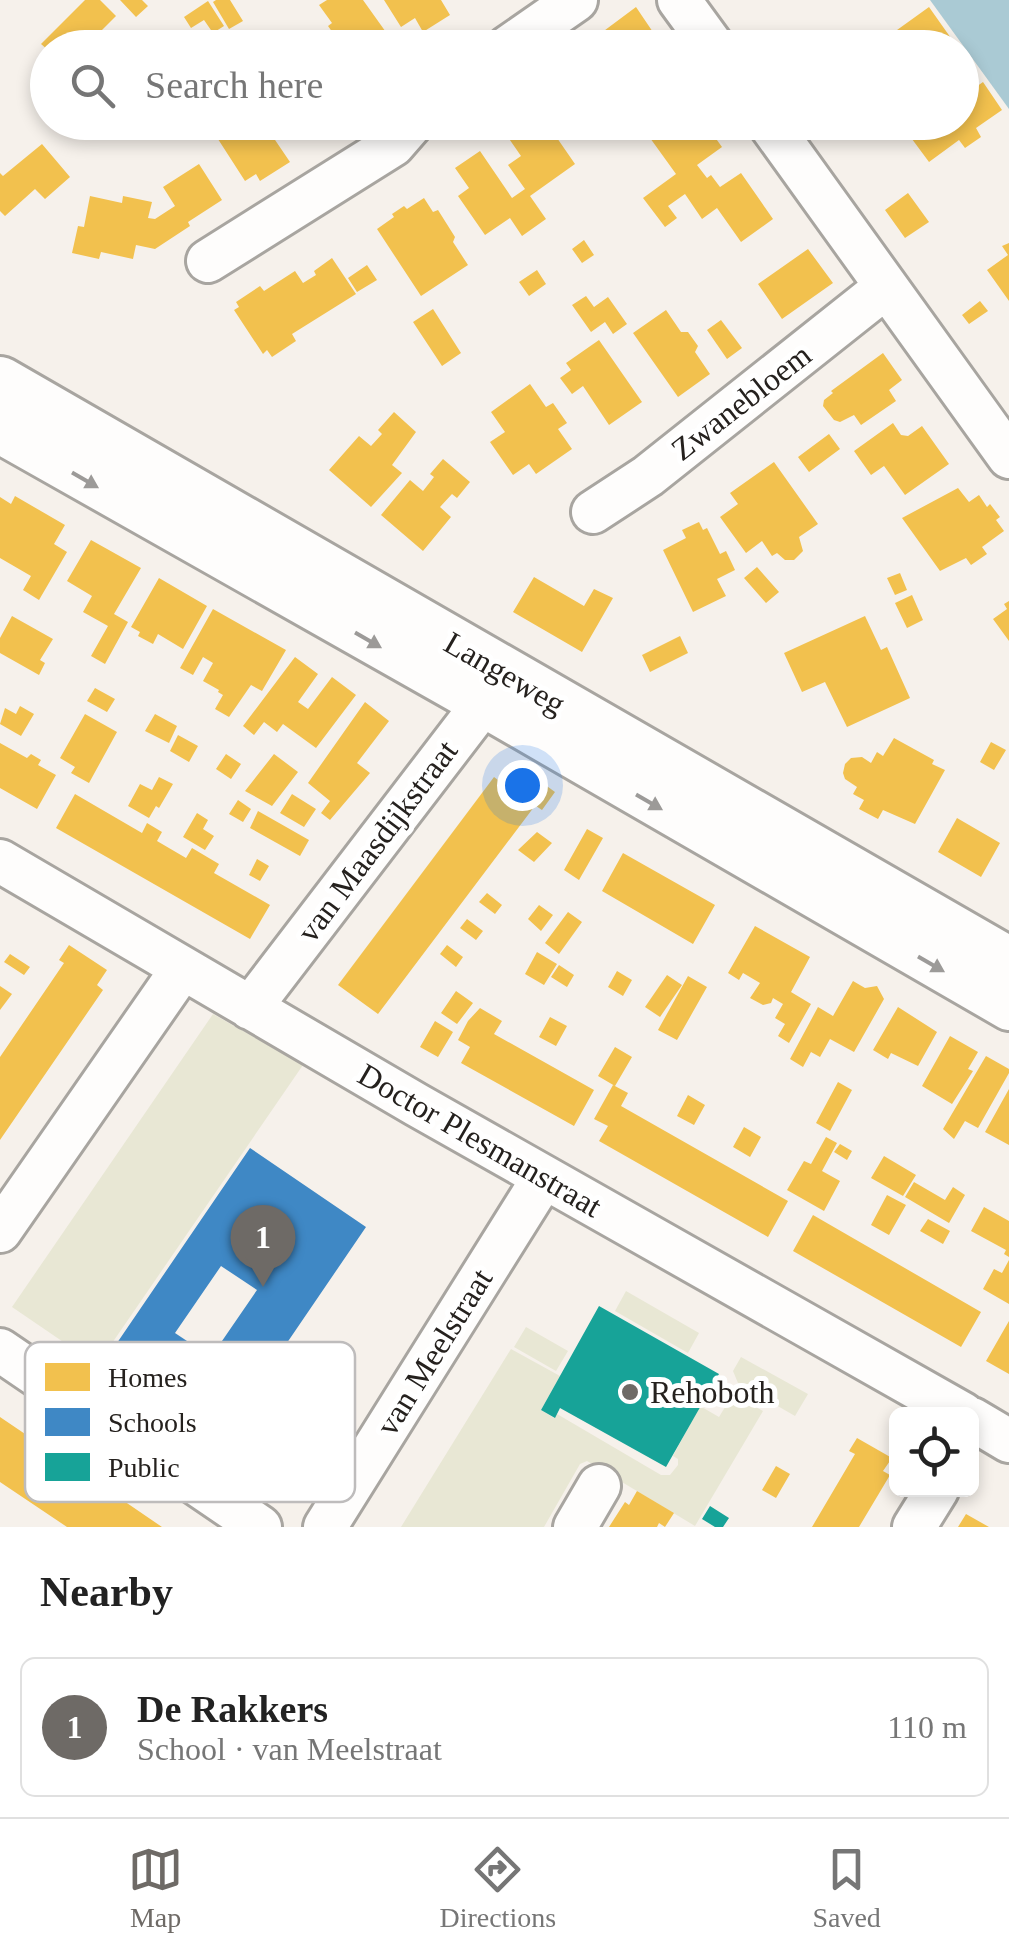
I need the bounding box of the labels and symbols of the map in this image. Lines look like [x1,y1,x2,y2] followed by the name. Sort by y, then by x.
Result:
[664,336,818,468] street label: Zwanebloem
[71,470,99,488] one-way arrow
[438,624,572,722] street label: Langeweg
[353,631,382,648] one-way arrow
[290,733,464,949] street label: van Maasdijkstraat
[497,760,548,811] your location
[635,793,664,810] one-way arrow
[917,955,945,973] one-way arrow
[352,1056,608,1224] street label: Doctor Plesmanstraat
[230,1204,296,1287] pin: 1
[369,1262,499,1442] street label: van Meelstraat
[25,1342,355,1502] legend
[108,1362,187,1393] text: Homes
[650,1374,774,1410] place label: Rehoboth
[619,1381,641,1403] marker: Rehoboth
[108,1407,197,1438] text: Schools
[108,1452,180,1483] text: Public

